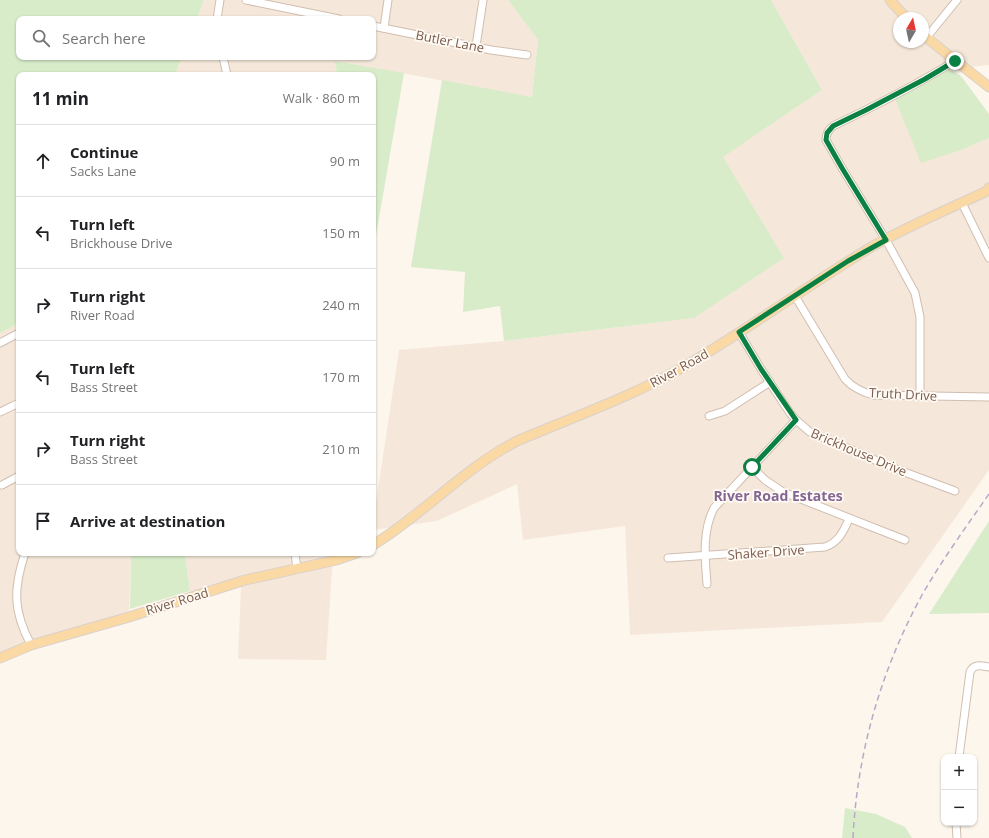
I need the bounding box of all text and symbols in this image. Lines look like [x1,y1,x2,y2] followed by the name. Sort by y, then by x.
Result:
[893,12,929,48] north arrow
[16,16,376,60] search box
[414,26,486,56] street label: Butler Lane
[30,27,52,49] icon: search
[62,28,146,48] text: Search here
[946,52,964,70] route end
[32,87,89,110] text: 11 min
[283,89,360,107] text: Walk · 860 m
[70,142,138,162] text: Continue
[32,150,54,172] icon: ahead
[330,152,360,170] text: 90 m
[70,162,136,180] text: Sacks Lane
[70,214,135,234] text: Turn left
[32,222,54,244] icon: left
[322,224,360,242] text: 150 m
[70,234,173,252] text: Brickhouse Drive
[70,286,145,306] text: Turn right
[32,294,54,316] icon: right
[322,296,360,314] text: 240 m
[70,306,135,324] text: River Road
[646,344,712,392] street label: River Road
[70,358,135,378] text: Turn left
[32,366,54,388] icon: left
[322,368,360,386] text: 170 m
[70,378,138,396] text: Bass Street
[868,383,938,405] street label: Truth Drive
[808,424,910,480] street label: Brickhouse Drive
[70,430,145,450] text: Turn right
[32,438,54,460] icon: right
[322,440,360,458] text: 210 m
[70,450,138,468] text: Bass Street
[743,458,761,476] route start
[713,486,843,505] district label: River Road Estates
[32,510,54,532] icon: arrive
[70,511,225,531] text: Arrive at destination
[727,540,805,564] street label: Shaker Drive
[143,583,211,619] street label: River Road
[941,754,977,826] map controls
[941,754,977,790] button: +
[941,790,977,826] button: −

